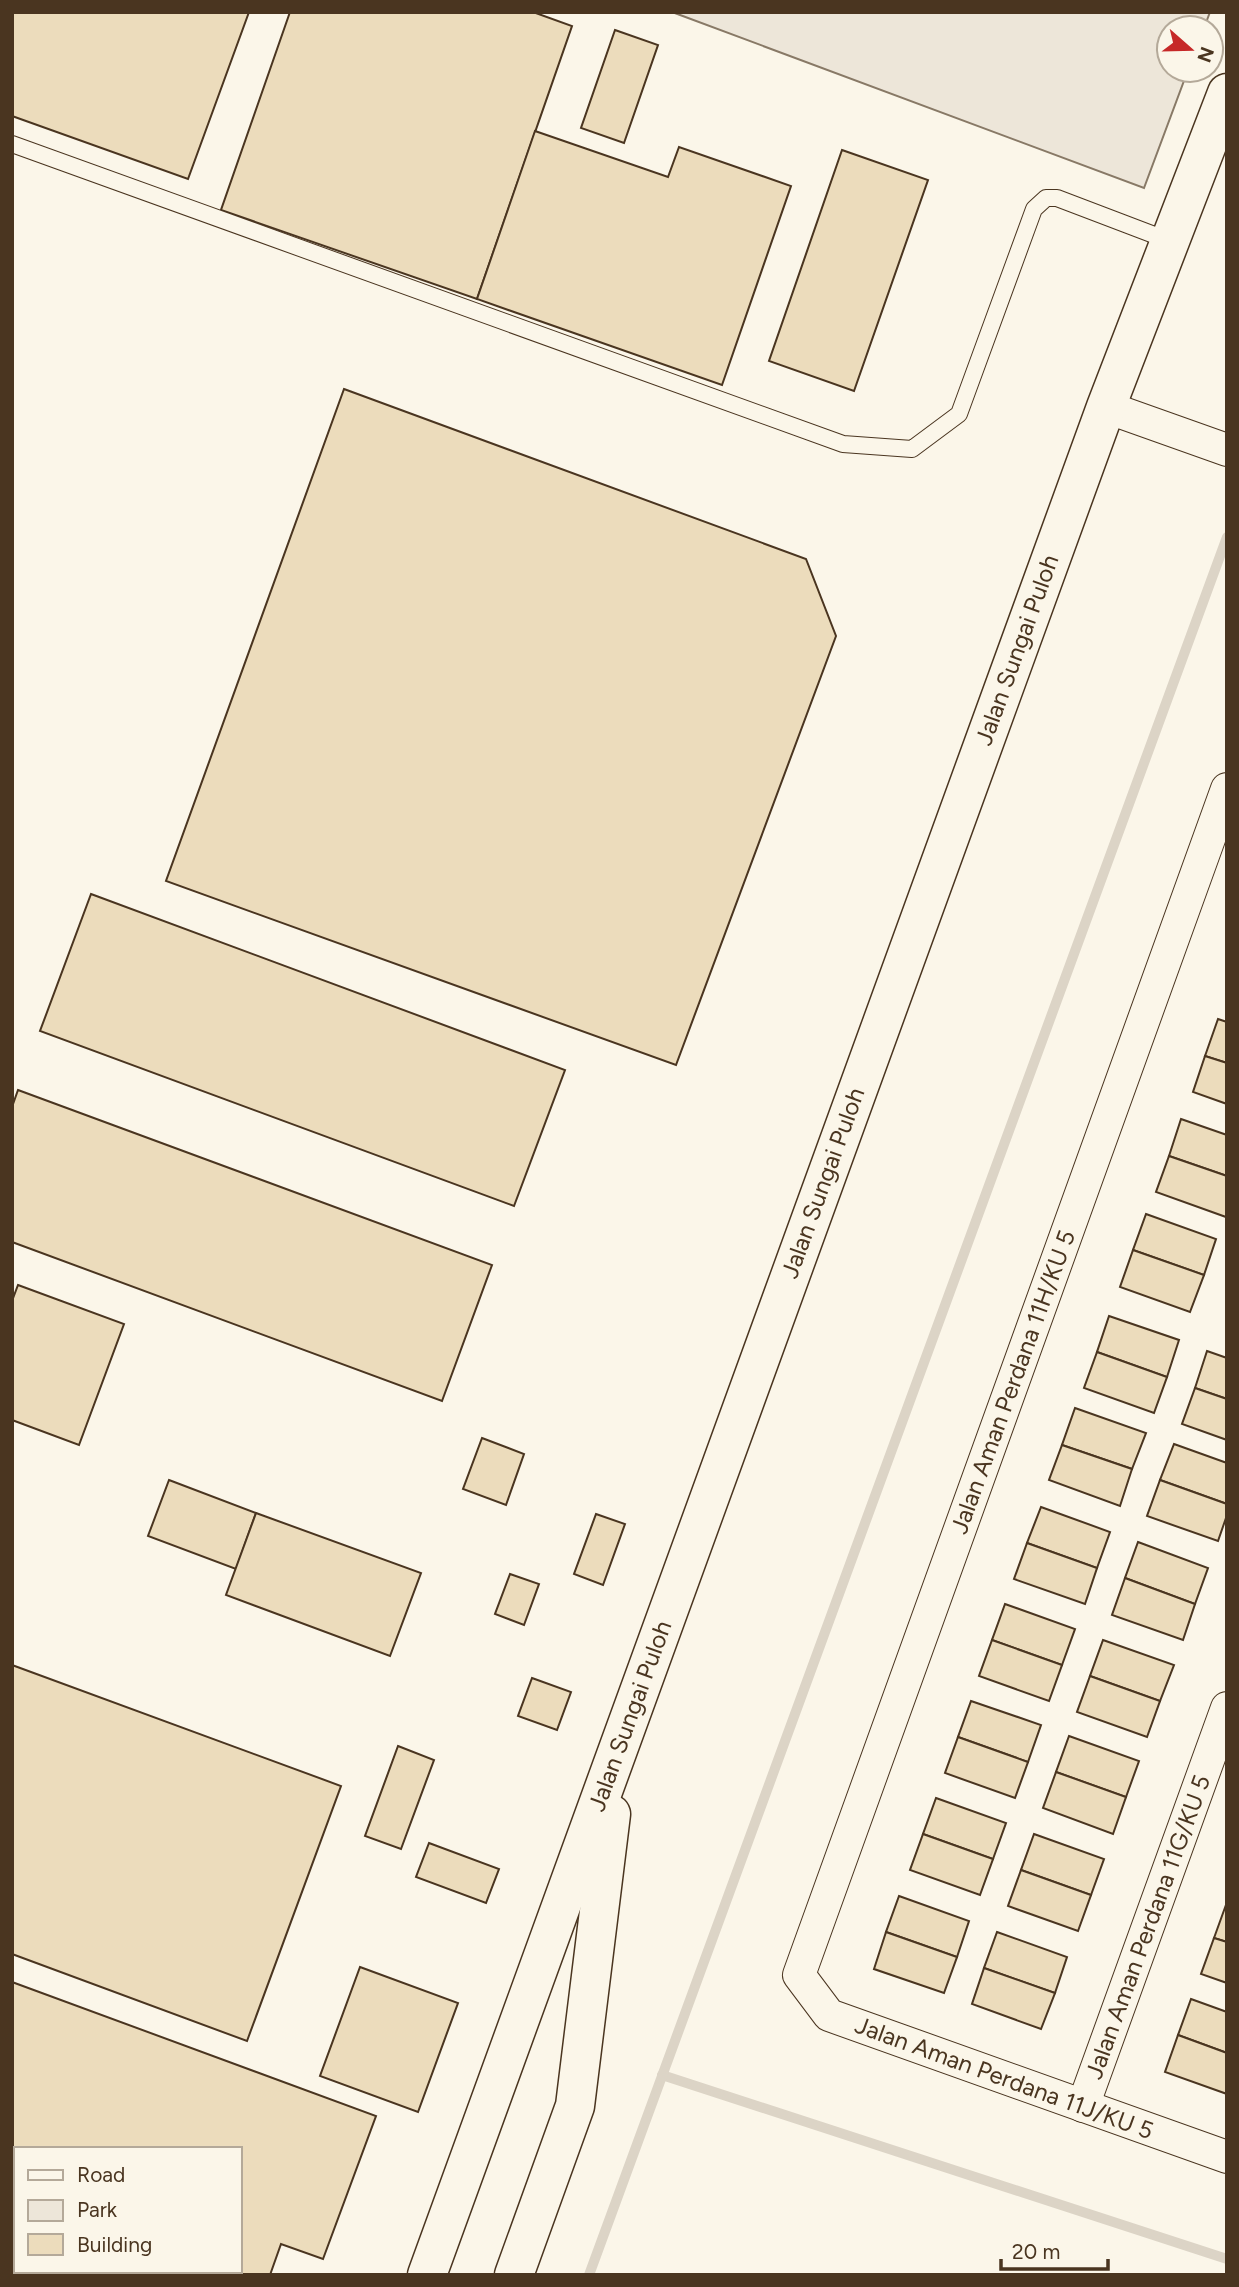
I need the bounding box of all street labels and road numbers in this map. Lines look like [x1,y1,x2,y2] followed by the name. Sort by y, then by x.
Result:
[969,551,1064,749] street label: Jalan Sungai Puloh
[775,1084,870,1282] street label: Jalan Sungai Puloh
[944,1226,1081,1538] street label: Jalan Aman Perdana 11H/KU 5
[582,1617,677,1815] street label: Jalan Sungai Puloh
[1079,1771,1216,2083] street label: Jalan Aman Perdana 11G/KU 5
[851,2010,1157,2145] street label: Jalan Aman Perdana 11J/KU 5

